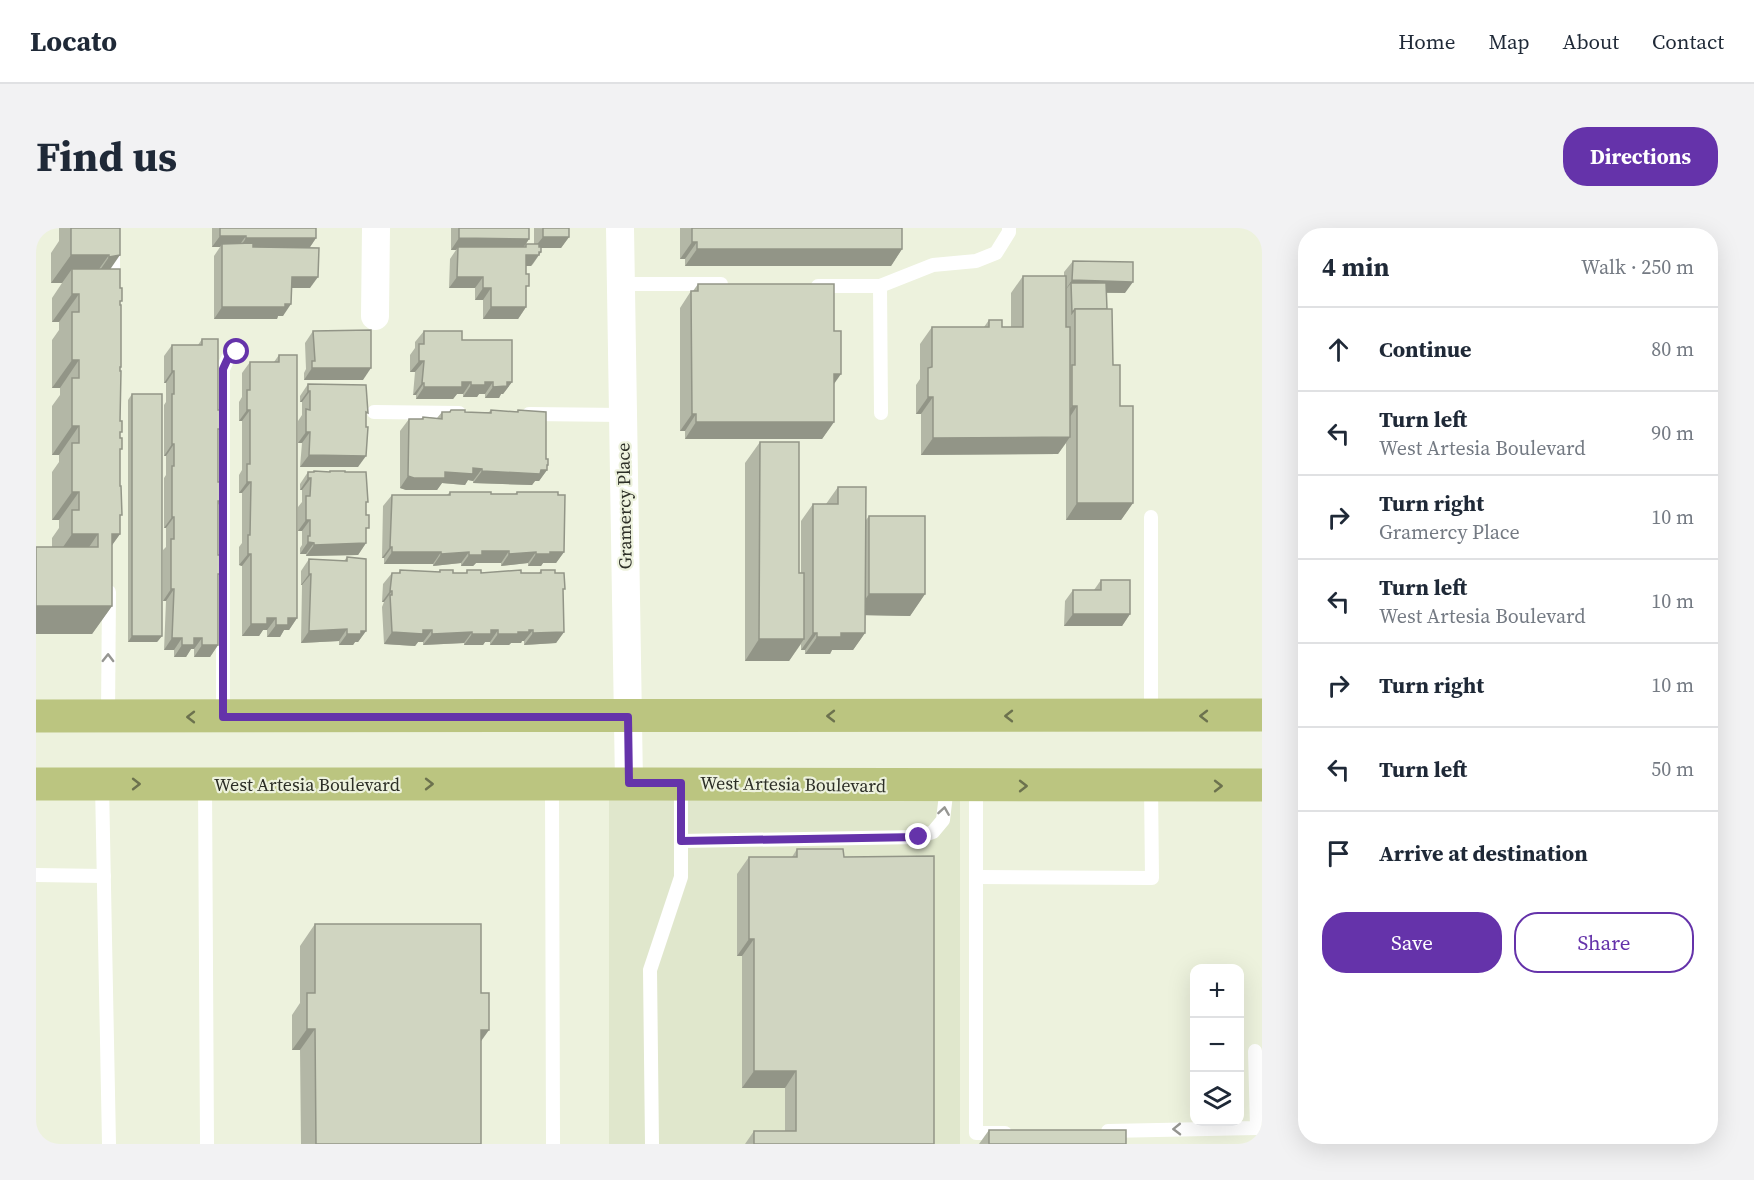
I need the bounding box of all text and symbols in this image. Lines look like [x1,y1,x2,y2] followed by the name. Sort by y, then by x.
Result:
[30,22,117,60] text: Locato
[1398,27,1456,56] text: Home
[1489,27,1530,56] text: Map
[1563,27,1619,56] text: About
[1652,27,1724,56] text: Contact
[36,127,177,185] text: Find us
[1563,127,1718,186] button: Directions
[1322,249,1389,285] text: 4 min
[1581,253,1694,281] text: Walk · 250 m
[1322,333,1355,366] icon: ahead
[1379,334,1472,364] text: Continue
[1651,335,1694,363] text: 80 m
[223,338,249,364] route start
[1379,404,1467,434] text: Turn left
[1322,417,1355,450] icon: left
[1651,419,1694,447] text: 90 m
[1379,434,1586,462] text: West Artesia Boulevard
[610,442,638,570] street label: Gramercy Place
[1379,488,1484,518] text: Turn right
[1322,501,1355,534] icon: right
[1651,503,1694,531] text: 10 m
[1379,518,1520,546] text: Gramercy Place
[1379,572,1467,602] text: Turn left
[1322,585,1355,618] icon: left
[1651,587,1694,615] text: 10 m
[1379,602,1586,630] text: West Artesia Boulevard
[102,653,114,662] one-way arrow
[1322,669,1355,702] icon: right
[1379,670,1484,700] text: Turn right
[1651,671,1694,699] text: 10 m
[187,710,196,723] one-way arrow
[826,710,835,722] one-way arrow
[1004,710,1013,722] one-way arrow
[1199,710,1208,722] one-way arrow
[1322,753,1355,786] icon: left
[1379,754,1467,784] text: Turn left
[1651,755,1694,783] text: 50 m
[700,770,886,798] street label: West Artesia Boulevard
[214,772,400,797] street label: West Artesia Boulevard
[132,778,141,790] one-way arrow
[425,778,434,790] one-way arrow
[1214,779,1223,792] one-way arrow
[1019,780,1028,792] one-way arrow
[937,806,949,815] one-way arrow
[905,823,931,849] route end
[1322,837,1355,870] icon: arrive
[1379,838,1588,868] text: Arrive at destination
[1322,912,1502,973] button: Save
[1514,912,1694,973] button: Share
[1190,964,1244,1126] map controls
[1190,964,1244,1018] button: +
[1190,1018,1244,1072] button: −
[1190,1072,1244,1126] button: layers
[1173,1123,1182,1135] one-way arrow

